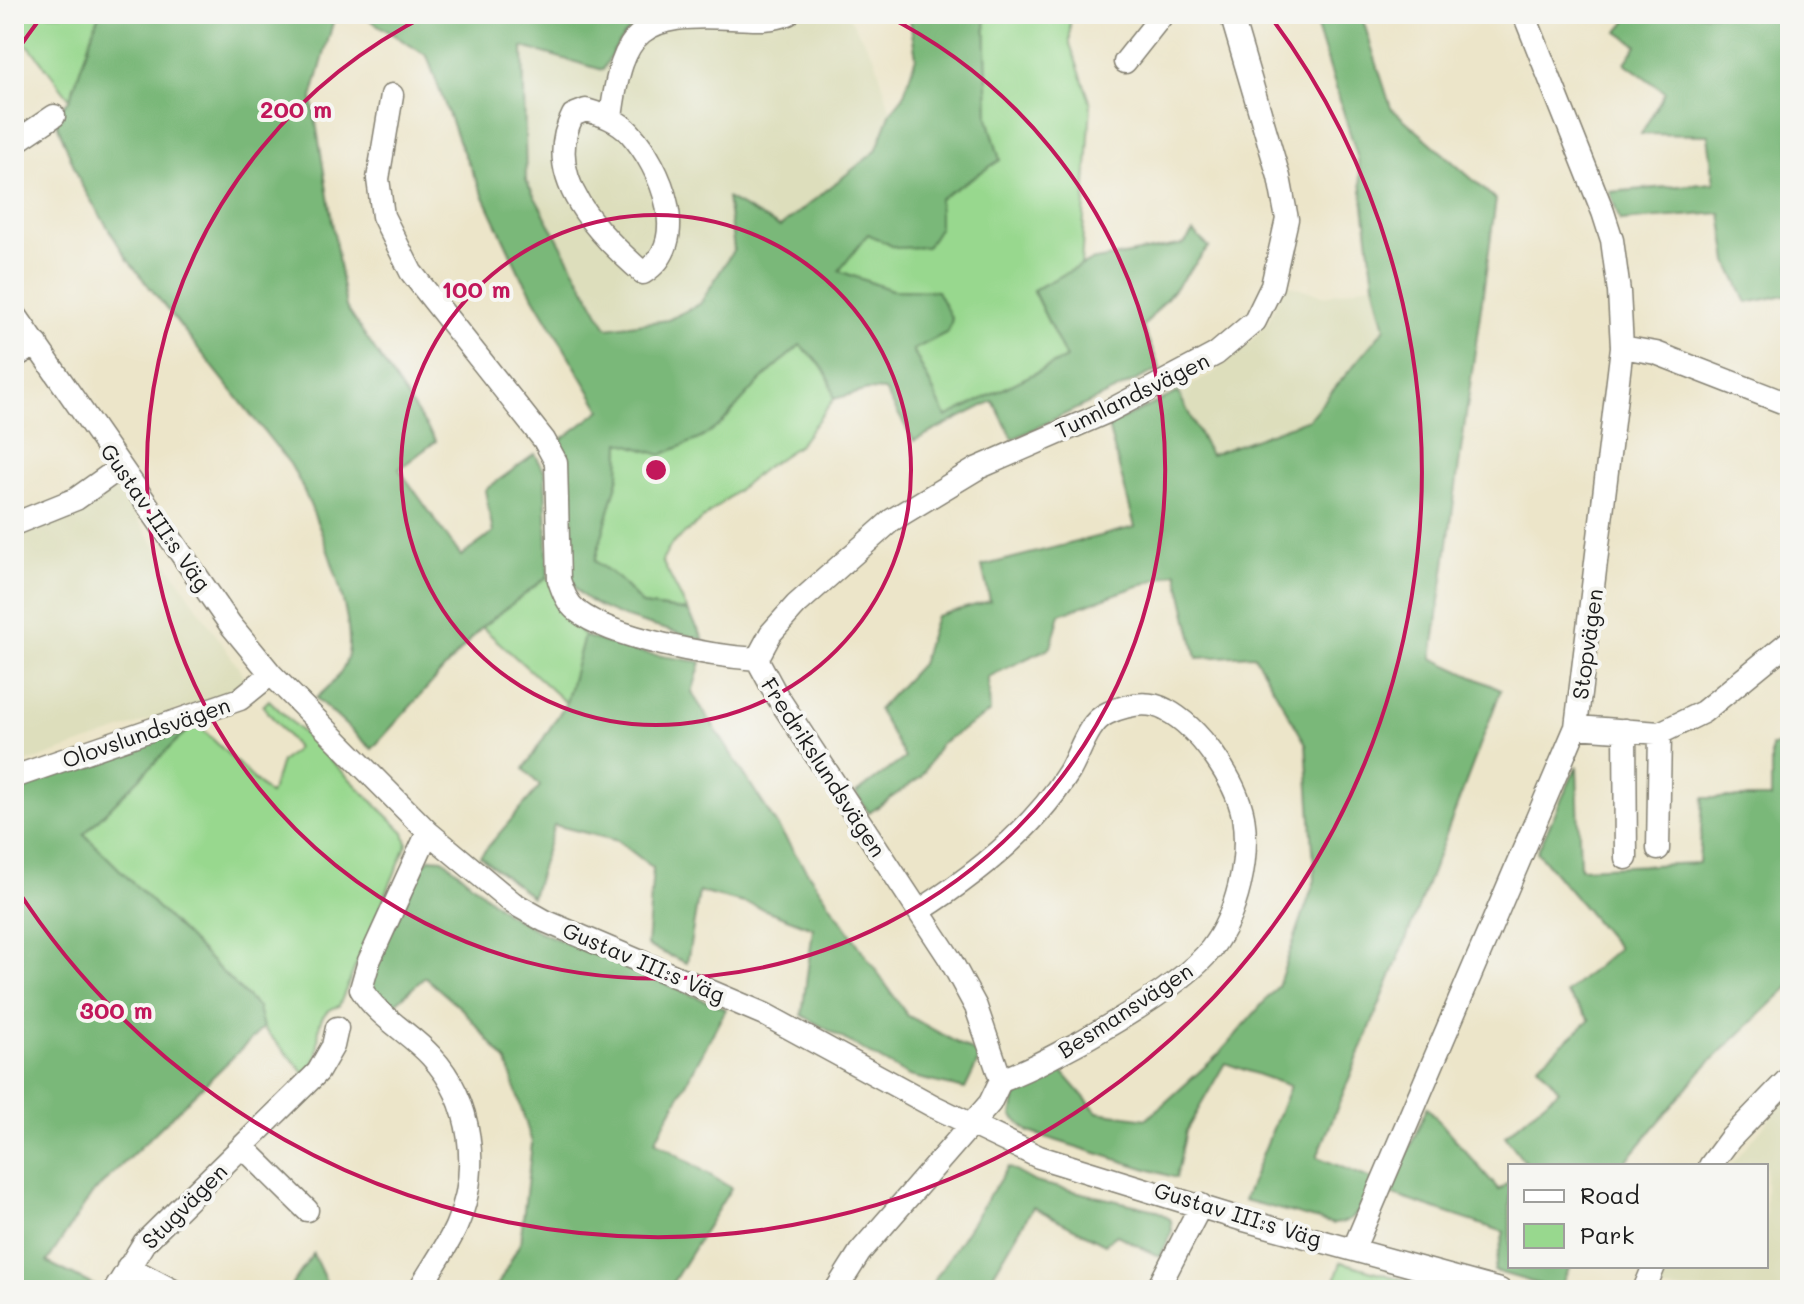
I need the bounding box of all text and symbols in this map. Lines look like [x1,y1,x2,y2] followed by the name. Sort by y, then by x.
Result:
[260,93,332,124] text: 200 m
[441,273,511,304] text: 100 m
[1050,345,1214,445] street label: Tunnlandsvägen
[94,438,218,596] street label: Gustav III:s Väg
[642,456,670,484] centre of rings
[1565,587,1609,701] street label: Stopvägen
[755,672,893,862] street label: Fredrikslundsvägen
[58,690,234,774] street label: Olovslundsvägen
[559,915,729,1009] street label: Gustav III:s Väg
[1052,956,1198,1064] street label: Besmansvägen
[80,994,152,1025] text: 300 m
[135,1157,233,1255] street label: Stugvägen
[1508,1164,1768,1268] legend
[1151,1175,1325,1253] street label: Gustav III:s Väg
[1580,1179,1640,1210] text: Road
[1580,1219,1634,1250] text: Park

